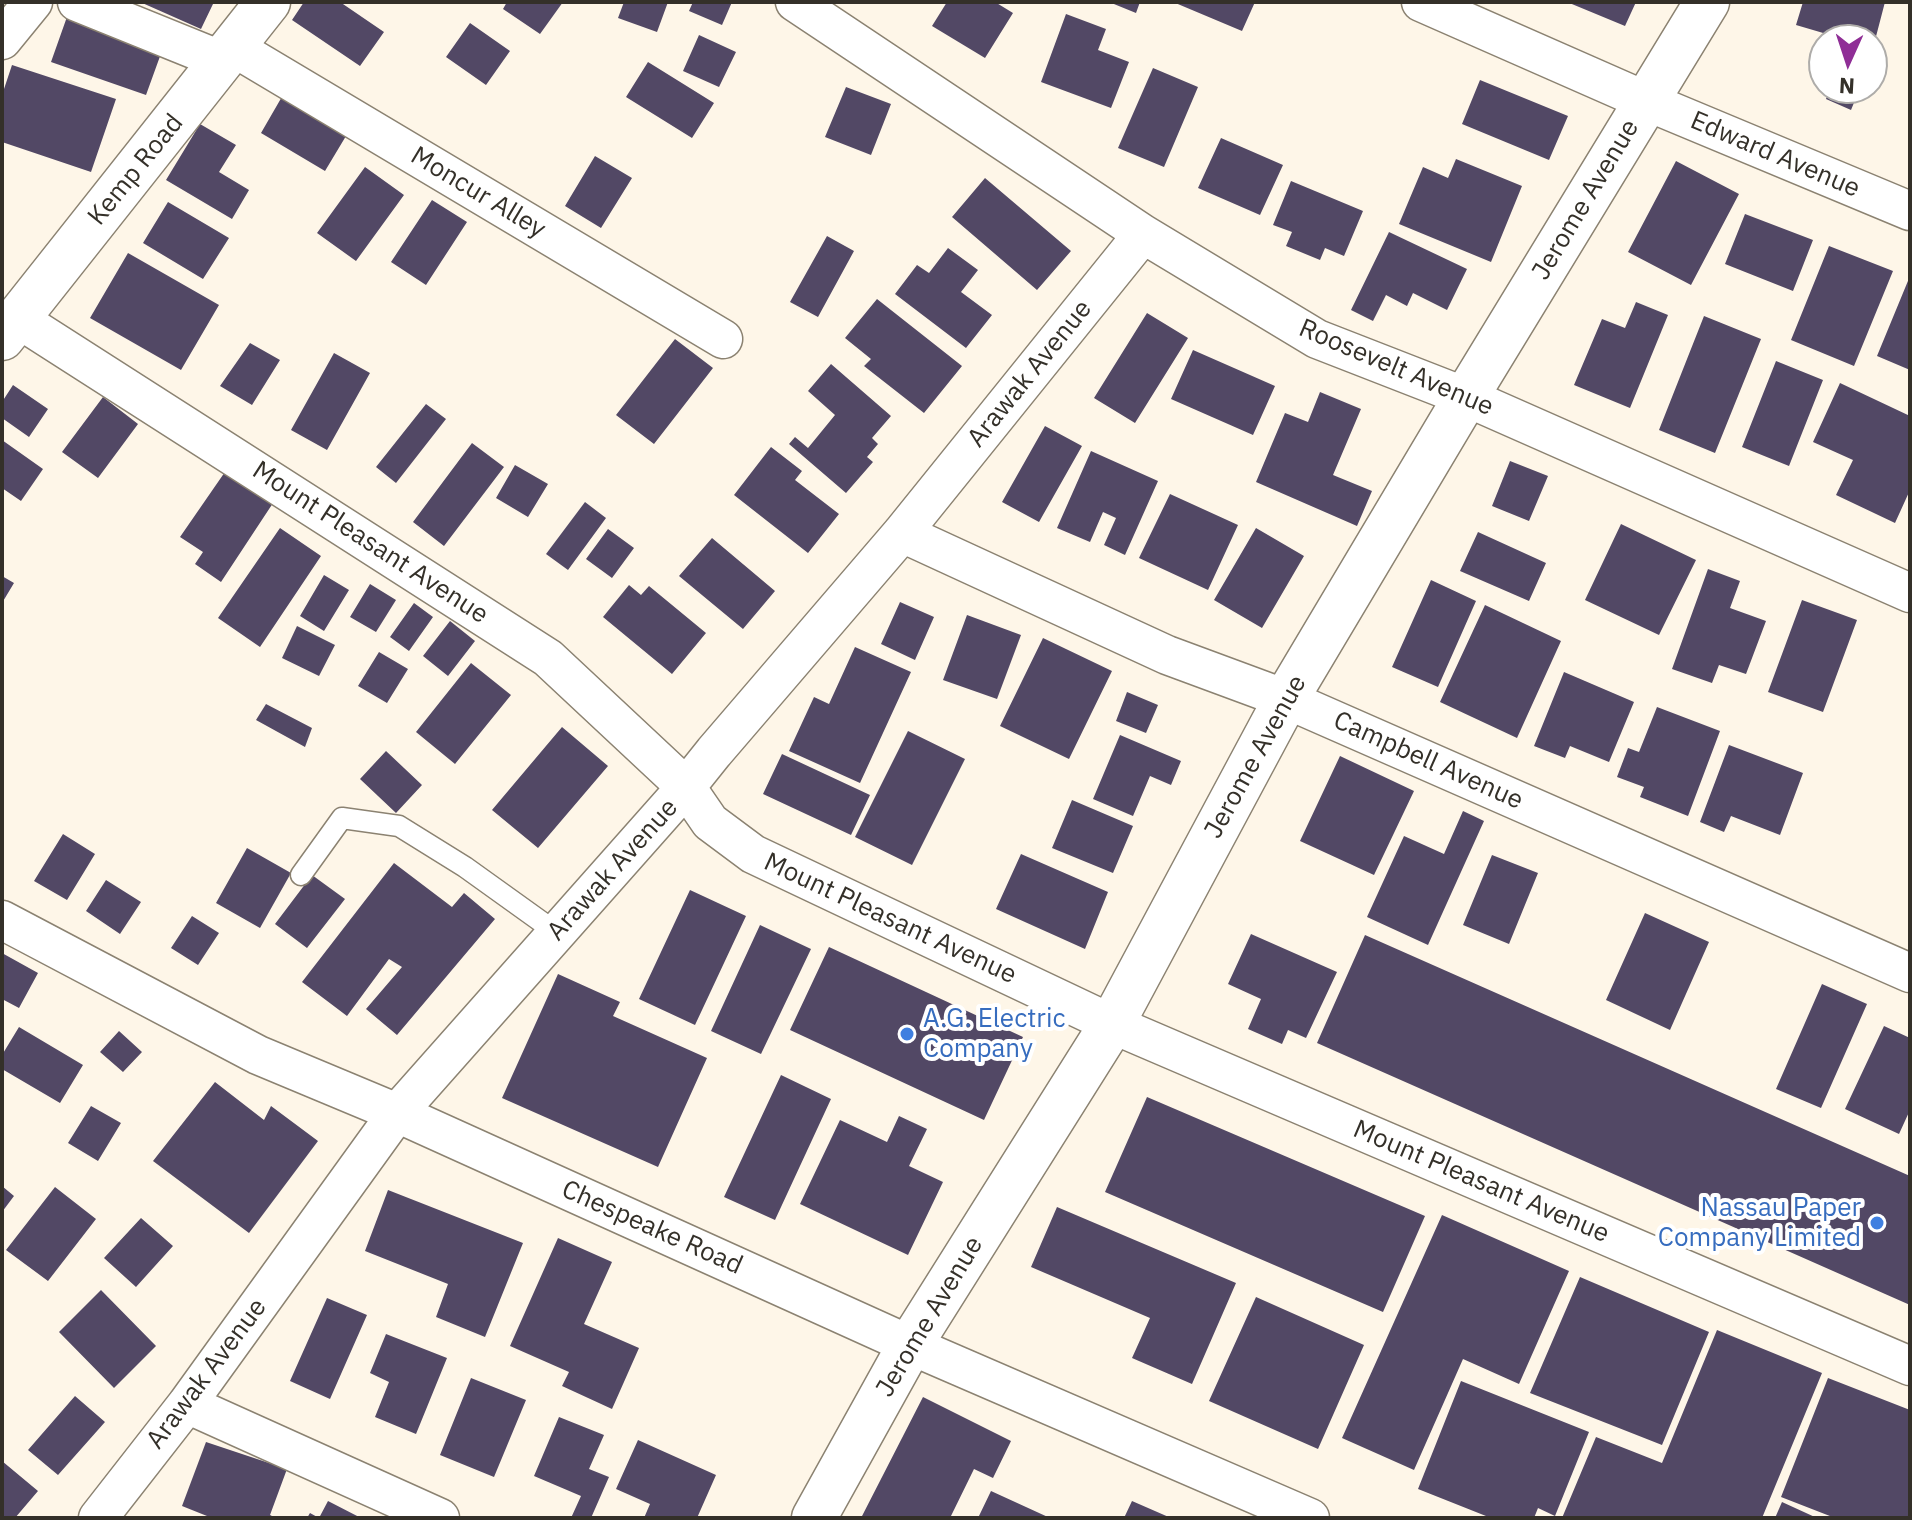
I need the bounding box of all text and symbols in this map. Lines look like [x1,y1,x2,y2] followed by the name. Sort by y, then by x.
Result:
[1808,24,1888,104] north arrow
[1838,72,1856,101] text: N
[1686,105,1864,205] street label: Edward Avenue
[82,108,190,232] street label: Kemp Road
[1526,114,1646,286] street label: Jerome Avenue
[405,141,551,245] street label: Moncur Alley
[961,294,1099,454] street label: Arawak Avenue
[1294,313,1498,423] street label: Roosevelt Avenue
[246,455,494,631] street label: Mount Pleasant Avenue
[1198,670,1314,844] street label: Jerome Avenue
[1328,705,1528,817] street label: Campbell Avenue
[541,793,685,947] street label: Arawak Avenue
[759,847,1021,991] street label: Mount Pleasant Avenue
[923,1003,1065,1064] place label: A.G. Electric Company
[898,1025,916,1043] marker: A.G. Electric Company
[1348,1114,1614,1250] street label: Mount Pleasant Avenue
[557,1174,747,1282] street label: Chespeake Road
[1658,1192,1861,1254] place label: Nassau Paper Company Limited
[1868,1214,1886,1232] marker: Nassau Paper Company Limited
[870,1231,990,1403] street label: Jerome Avenue
[140,1293,274,1455] street label: Arawak Avenue

